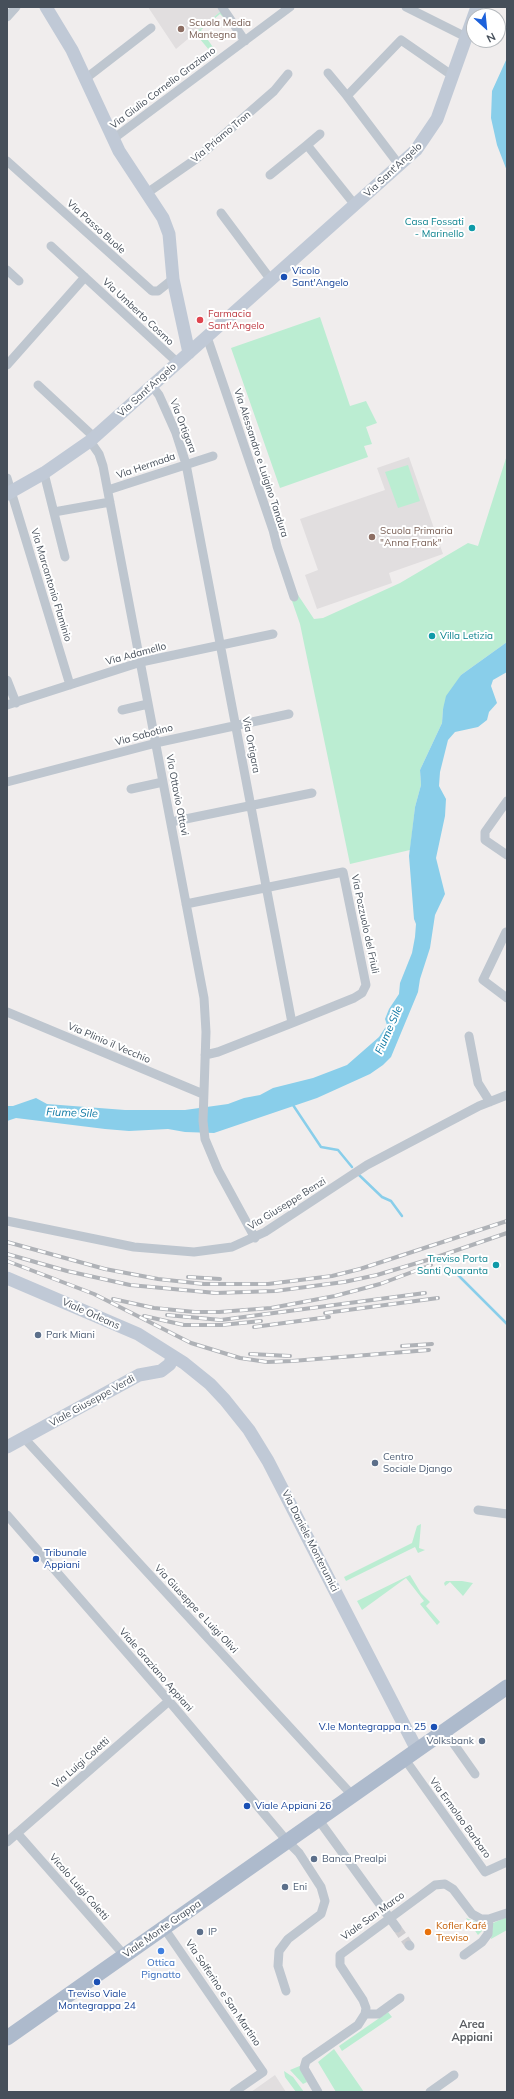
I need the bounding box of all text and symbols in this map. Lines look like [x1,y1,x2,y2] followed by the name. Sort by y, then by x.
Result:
[466,8,506,48] north arrow
[189,17,251,40] place label: Scuola Media Mantegna
[176,24,186,34] marker: Scuola Media Mantegna
[484,30,498,46] text: N
[108,44,218,132] street label: Via Giulio Cornelio Graziano
[189,109,253,165] street label: Via Priamo Tron
[362,140,424,200] street label: Via Sant'Angelo
[64,198,128,256] street label: Via Passo Buole
[405,216,464,240] place label: Casa Fossati - Marinello
[467,223,477,233] marker: Casa Fossati - Marinello
[292,265,349,288] place label: Vicolo Sant'Angelo
[279,272,289,282] marker: Vicolo Sant'Angelo
[100,276,176,348] street label: Via Umberto Cosmo
[208,308,265,332] place label: Farmacia Sant'Angelo
[195,315,205,325] marker: Farmacia Sant'Angelo
[115,361,179,419] street label: Via Sant'Angelo
[231,387,291,539] street label: Via Alessandro e Luigino Tandura
[167,397,199,455] street label: Via Ortigara
[115,450,177,482] street label: Via Hermada
[380,525,453,548] place label: Scuola Primaria "Anna Frank"
[28,527,74,643] street label: Via Marcantonio Flaminio
[367,532,377,542] marker: Scuola Primaria "Anna Frank"
[440,630,493,642] place label: Villa Letizia
[427,631,437,641] marker: Villa Letizia
[105,640,167,668] street label: Via Adamello
[240,716,262,774] street label: Via Ortigara
[114,722,174,748] street label: Via Sabotino
[163,753,191,837] street label: Via Ottavio Ottavi
[349,873,381,975] street label: Via Pozzuolo del Friuli
[372,1004,406,1056] water label: Fiume Sile
[66,1020,152,1066] street label: Via Plinio il Vecchio
[46,1106,98,1120] water label: Fiume Sile
[246,1175,328,1233] street label: Via Giuseppe Benzi
[417,1253,488,1276] place label: Treviso Porta Santi Quaranta
[491,1260,501,1270] marker: Treviso Porta Santi Quaranta
[60,1296,122,1332] street label: Viale Orleans
[46,1329,95,1341] place label: Park Miani
[33,1330,43,1340] marker: Park Miani
[47,1373,137,1429] street label: Viale Giuseppe Verdi
[383,1451,452,1474] place label: Centro Sociale Django
[370,1458,380,1468] marker: Centro Sociale Django
[279,1488,341,1594] street label: Via Daniele Monterumici
[44,1547,87,1570] place label: Tribunale Appiani
[31,1554,41,1564] marker: Tribunale Appiani
[152,1562,240,1656] street label: Via Giuseppe e Luigi Olivi
[117,1626,195,1714] street label: Viale Graziano Appiani
[319,1721,426,1733] place label: V.le Montegrappa n. 25
[429,1722,439,1732] marker: V.le Montegrappa n. 25
[50,1735,112,1791] street label: Via Luigi Coletti
[426,1735,474,1747] place label: Volksbank
[477,1736,487,1746] marker: Volksbank
[427,1775,493,1861] street label: Via Ermolao Barbaro
[255,1800,331,1812] place label: Viale Appiani 26
[242,1801,252,1811] marker: Viale Appiani 26
[47,1851,111,1923] street label: Vicolo Luigi Coletti
[322,1853,386,1865] place label: Banca Prealpi
[309,1854,319,1864] marker: Banca Prealpi
[293,1881,307,1893] place label: Eni
[280,1882,290,1892] marker: Eni
[339,1889,407,1943] street label: Viale San Marco
[121,1898,203,1960] street label: Viale Monte Grappa
[436,1920,486,1944] place label: Kofler Kafé Treviso
[208,1926,217,1938] place label: IP
[195,1927,205,1937] marker: IP
[423,1927,433,1937] marker: Kofler Kafé Treviso
[183,1937,263,2049] street label: Via Solferino e San Martino
[156,1946,166,1956] marker: Ottica Pignatto
[141,1957,181,1980] place label: Ottica Pignatto
[92,1977,102,1987] marker: Treviso Viale Montegrappa 24
[58,1988,136,2012] place label: Treviso Viale Montegrappa 24
[451,2018,493,2044] district label: Area Appiani

